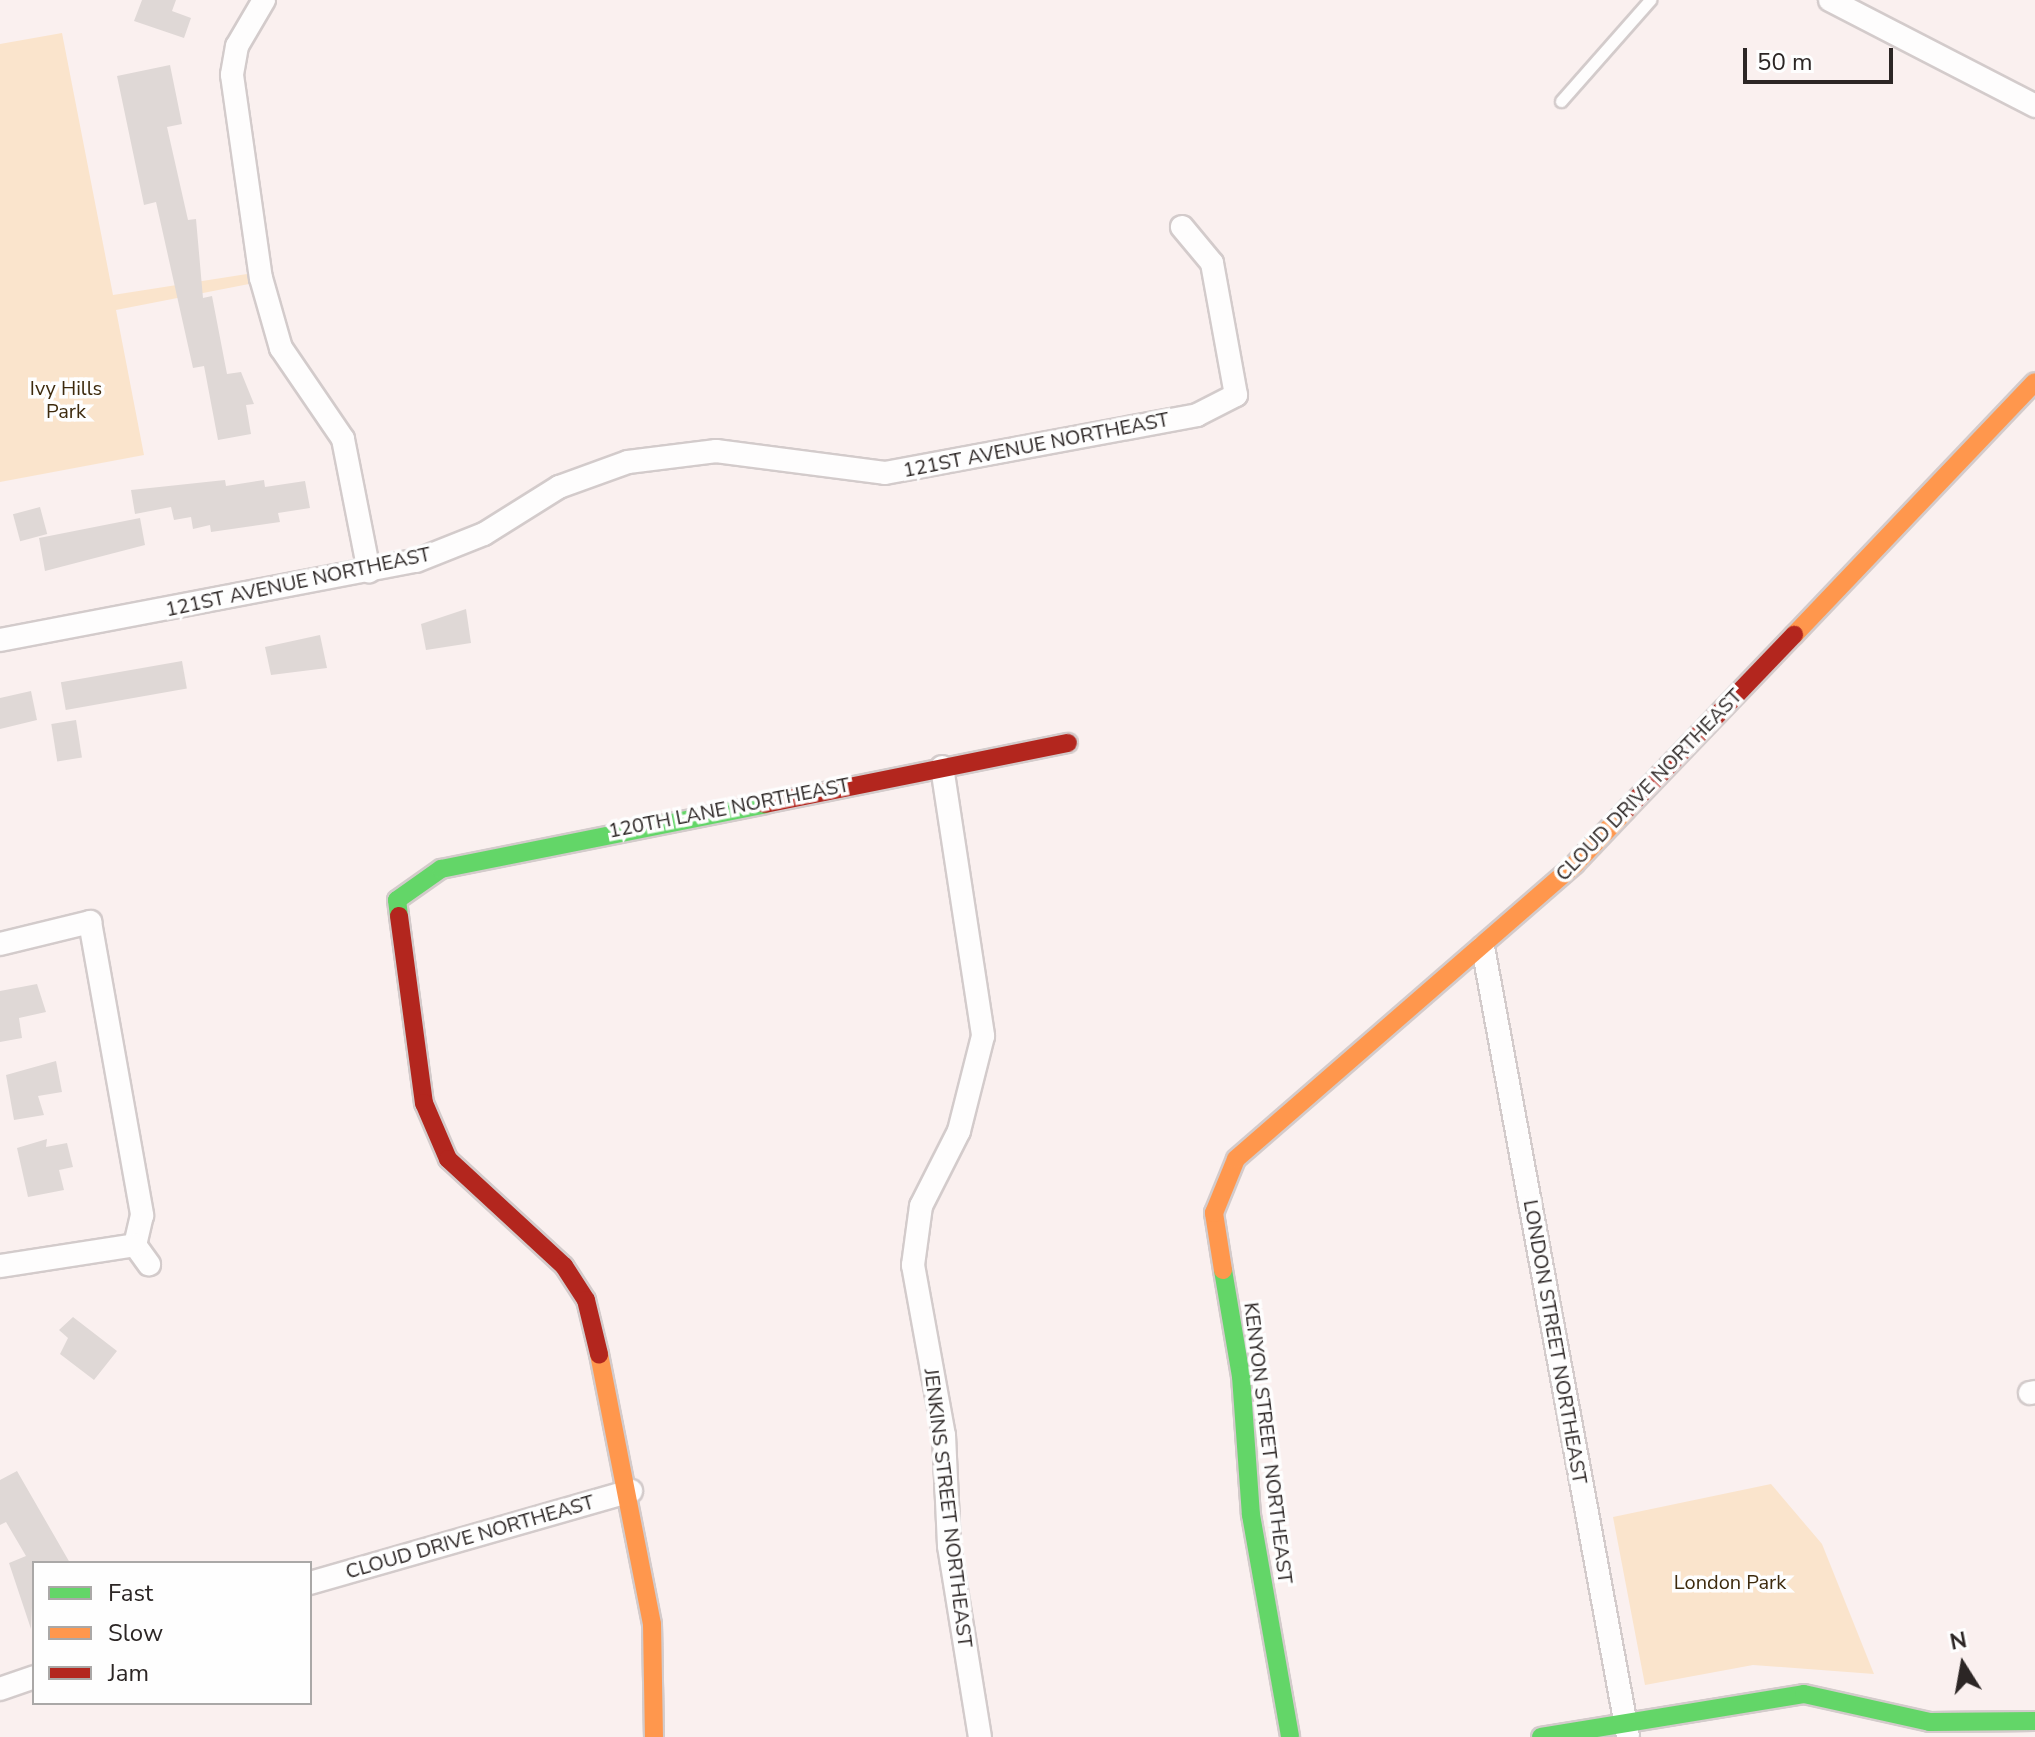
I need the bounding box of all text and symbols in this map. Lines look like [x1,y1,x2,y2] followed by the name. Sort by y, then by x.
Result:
[1747,32,1897,82] scale bar
[1757,46,1813,78] text: 50 m
[30,376,102,423] park label: Ivy Hills Park
[901,407,1171,483] street label: 121ST AVENUE NORTHEAST
[163,542,433,622] street label: 121ST AVENUE NORTHEAST
[1551,684,1747,886] street label: CLOUD DRIVE NORTHEAST
[606,773,852,843] street label: 120TH LANE NORTHEAST
[1518,1198,1592,1486] street label: LONDON STREET NORTHEAST
[1239,1301,1297,1585] street label: KENYON STREET NORTHEAST
[919,1367,977,1649] street label: JENKINS STREET NORTHEAST
[343,1490,597,1584] street label: CLOUD DRIVE NORTHEAST
[32,1561,312,1705] legend
[1674,1570,1786,1594] park label: London Park
[108,1577,153,1609] text: Fast
[108,1617,163,1649] text: Slow
[1923,1625,2003,1705] north arrow
[1947,1625,1969,1658] text: N
[108,1657,149,1689] text: Jam

